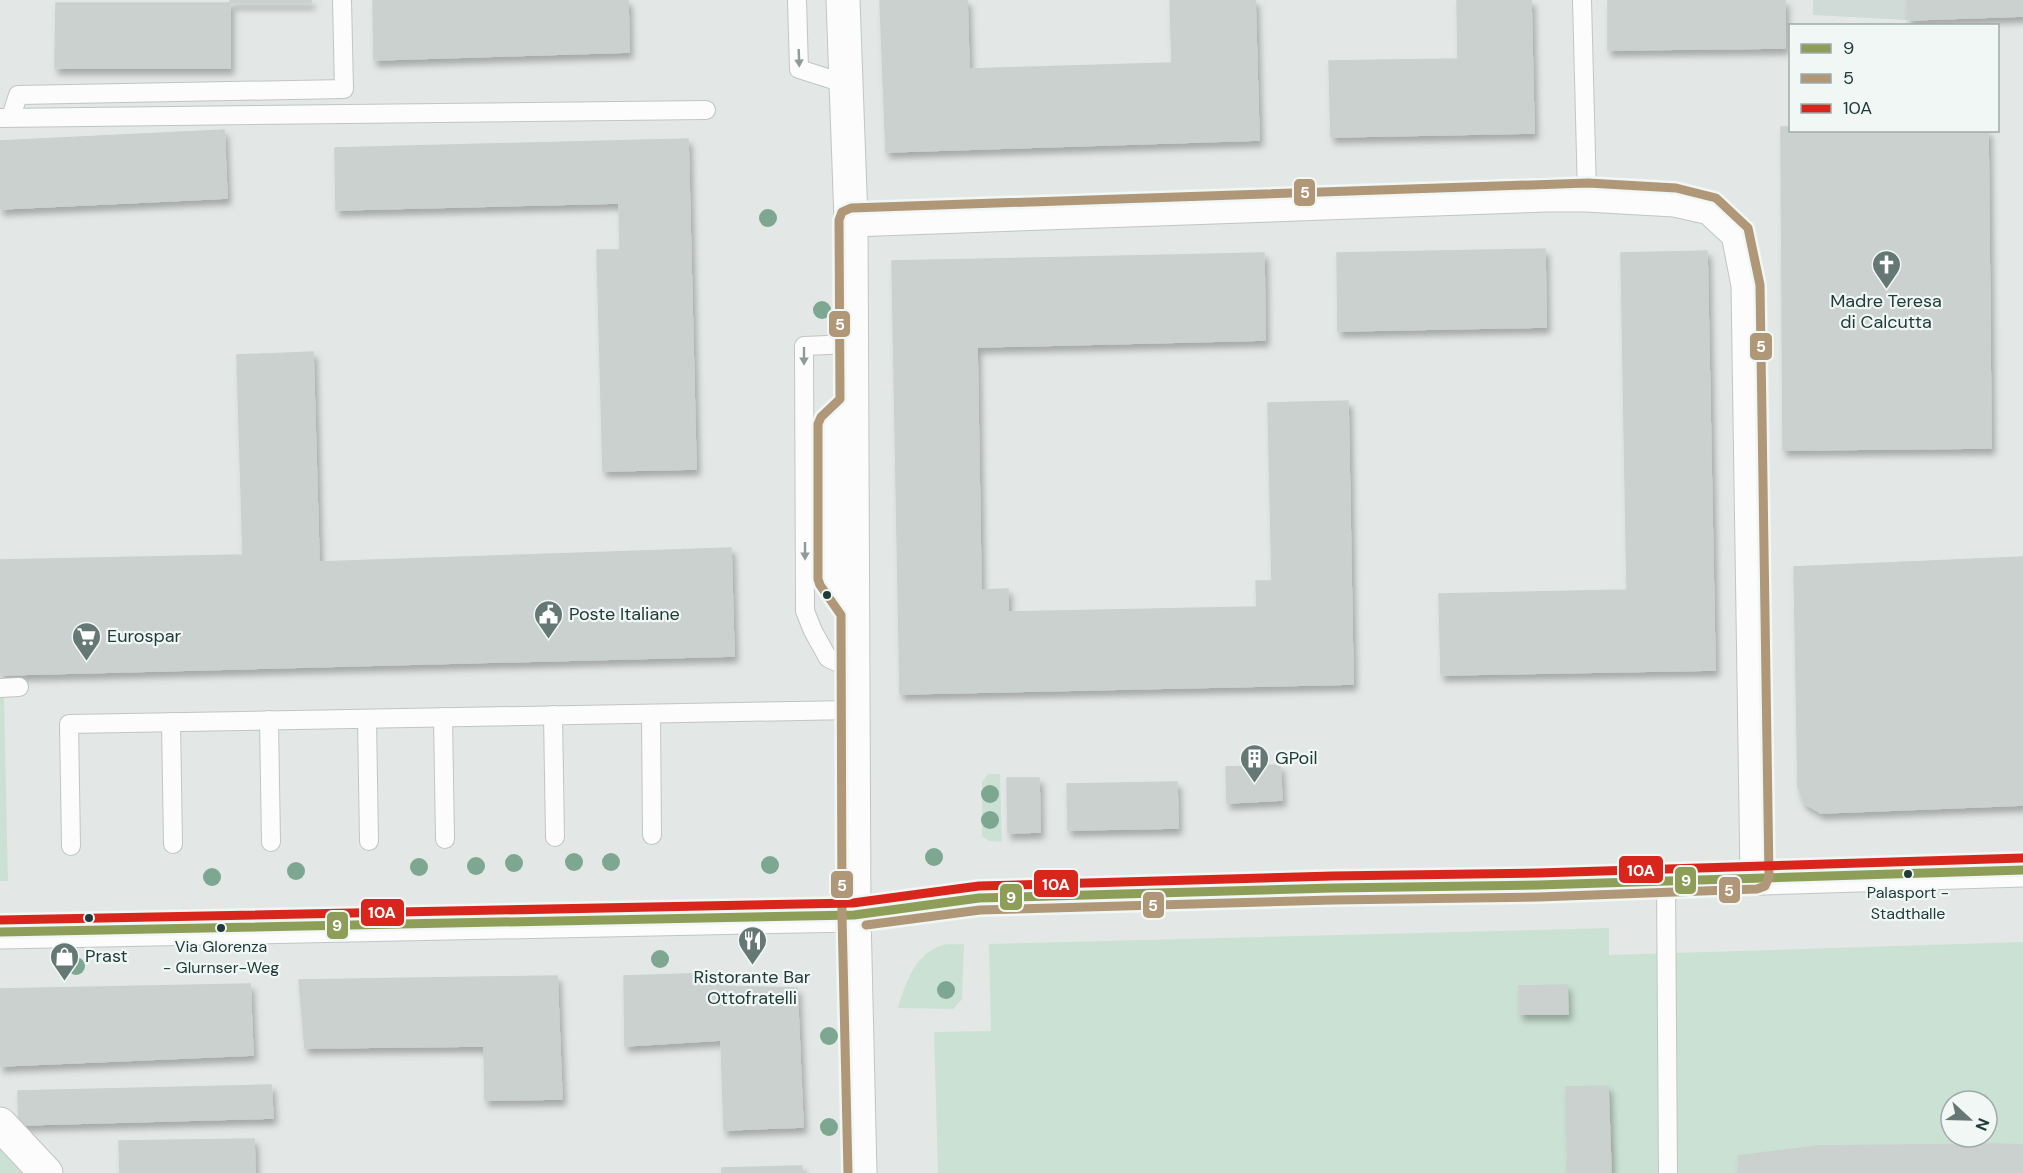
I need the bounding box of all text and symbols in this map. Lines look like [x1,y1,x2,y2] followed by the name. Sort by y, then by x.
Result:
[1789,24,1999,132] legend
[1843,36,1854,60] text: 9
[794,49,803,68] one-way arrow
[1843,66,1854,90] text: 5
[1843,96,1872,120] text: 10A
[1293,178,1316,207] line badge: 5
[1300,182,1310,203] text: 5
[1870,248,1902,290] church icon: Madre Teresa di Calcutta
[1830,289,1942,334] place label: Madre Teresa di Calcutta
[828,310,851,338] line badge: 5
[835,314,845,335] text: 5
[1749,332,1773,361] line badge: 5
[1756,336,1766,357] text: 5
[799,347,809,366] one-way arrow
[800,542,810,561] one-way arrow
[821,589,833,601] unlabelled marker
[532,598,564,640] public building icon: Poste Italiane
[569,602,680,626] place label: Poste Italiane
[70,620,102,662] supermarket icon: Eurospar
[107,624,182,648] place label: Eurospar
[1238,742,1270,784] building icon: GPoil
[1275,746,1318,770] place label: GPoil
[1618,855,1664,884] line badge: 10A
[1627,860,1655,881] text: 10A
[1674,866,1697,895] line badge: 9
[1902,868,1914,880] marker: Palasport - Stadthalle
[1033,869,1079,898] line badge: 10A
[830,870,854,899] line badge: 5
[1681,870,1691,891] text: 9
[1042,874,1070,895] text: 10A
[837,875,847,896] text: 5
[1718,876,1741,904] line badge: 5
[1724,880,1734,901] text: 5
[1867,882,1949,924] place label: Palasport - Stadthalle
[999,883,1023,911] line badge: 9
[1006,887,1016,908] text: 9
[1142,891,1165,919] line badge: 5
[1148,895,1158,916] text: 5
[360,898,405,927] line badge: 10A
[368,902,396,923] text: 10A
[326,911,349,940] line badge: 9
[83,912,95,924] unlabelled marker
[332,915,342,936] text: 9
[215,922,227,934] marker: Via Glorenza - Glurnser-Weg
[736,924,768,966] restaurant icon: Ristorante Bar Ottofratelli
[163,936,279,978] place label: Via Glorenza - Glurnser-Weg
[48,940,80,982] shop icon: Prast
[85,944,128,968] place label: Prast
[693,965,811,1010] place label: Ristorante Bar Ottofratelli
[1939,1089,1999,1149] north arrow
[1971,1115,1994,1134] text: N

